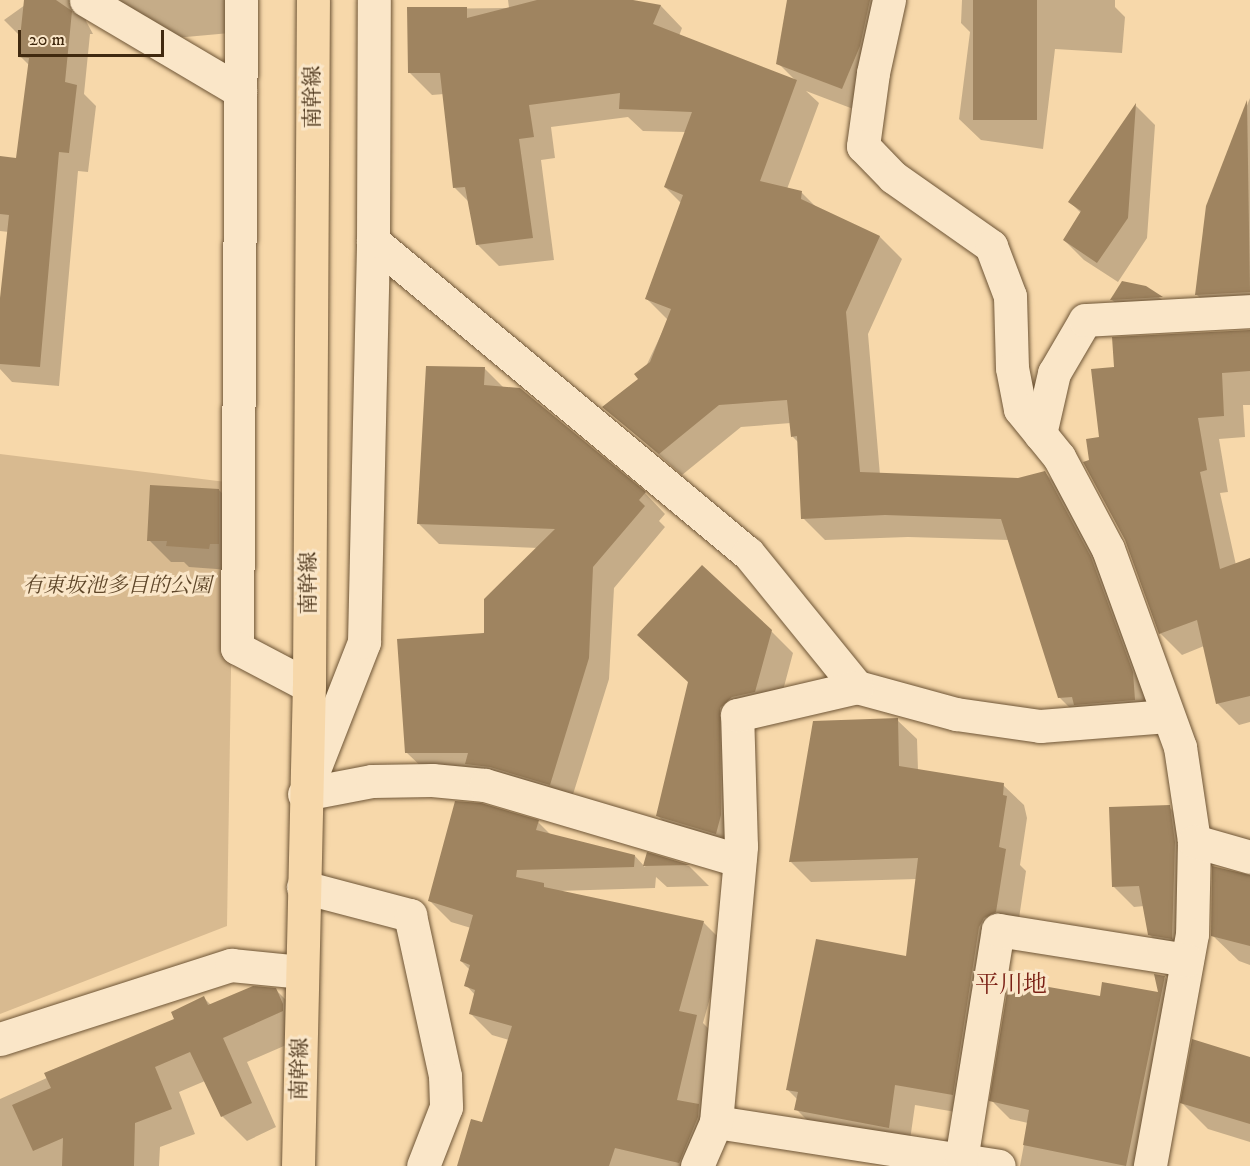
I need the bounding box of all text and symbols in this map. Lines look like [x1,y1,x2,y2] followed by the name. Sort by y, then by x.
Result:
[21,18,166,56] scale bar
[29,29,65,51] text: 20 m
[300,66,326,128] street label: 南幹線
[296,552,322,614] street label: 南幹線
[23,573,211,599] park label: 有東坂池多目的公園
[975,972,1047,1000] district label: 平川地
[287,1037,313,1101] street label: 南幹線

